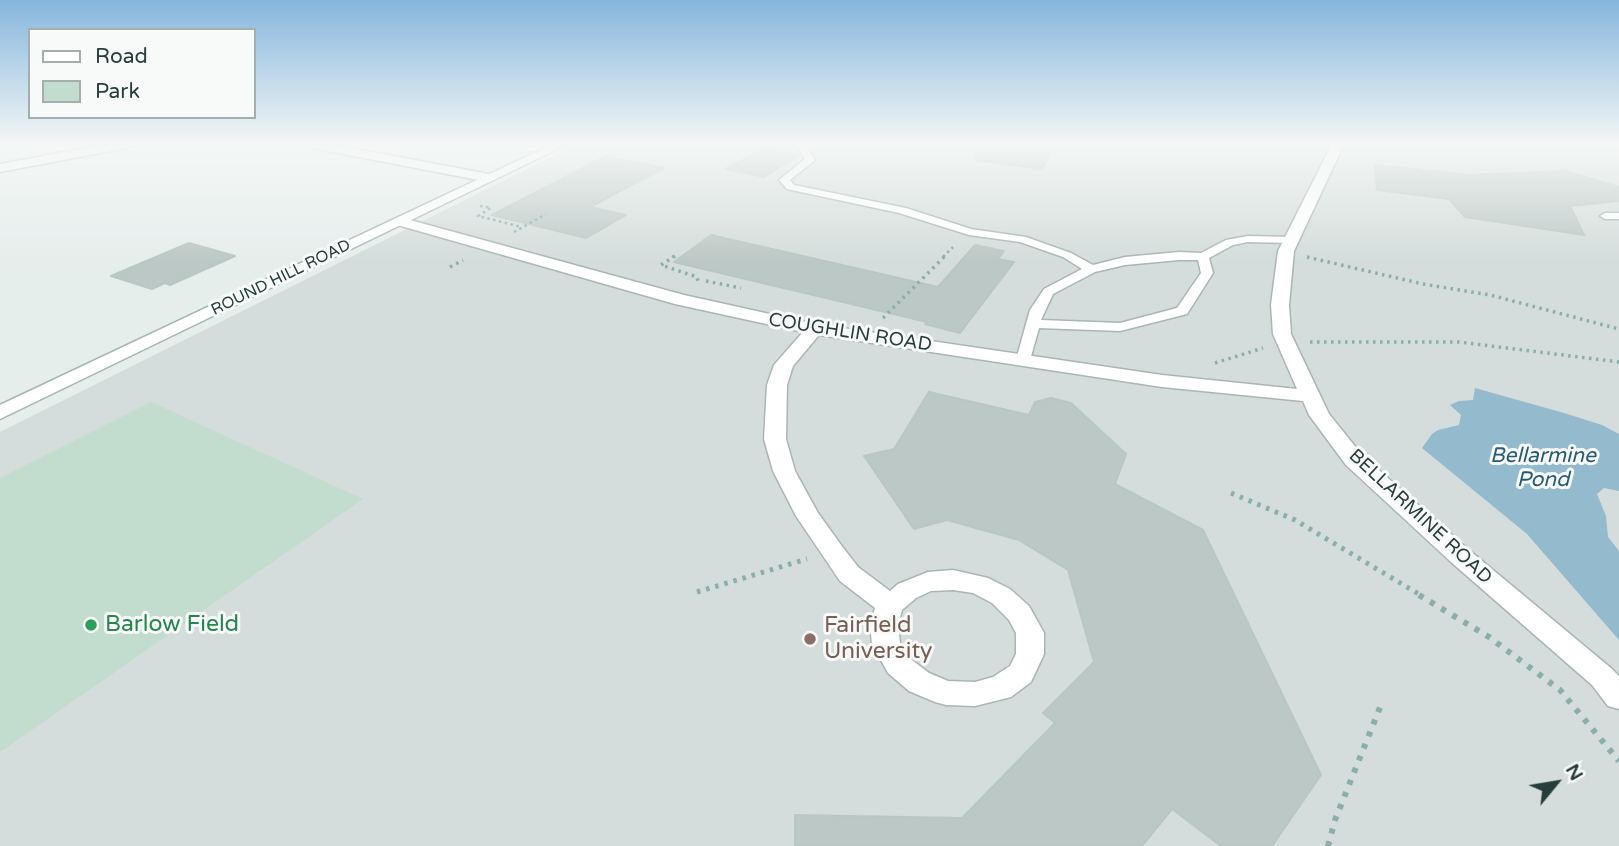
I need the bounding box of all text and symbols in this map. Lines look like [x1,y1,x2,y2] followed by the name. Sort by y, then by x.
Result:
[28,28,256,119] legend
[95,44,148,69] text: Road
[95,79,140,104] text: Park
[208,236,354,320] street label: ROUND HILL ROAD
[767,309,933,357] street label: COUGHLIN ROAD
[1490,443,1596,493] water label: Bellarmine Pond
[1344,445,1496,589] street label: BELLARMINE ROAD
[105,611,239,639] place label: Barlow Field
[824,612,932,666] place label: Fairfield University
[83,617,99,633] marker: Barlow Field
[802,631,818,647] marker: Fairfield University
[1521,748,1591,818] north arrow
[1561,760,1588,785] text: N

